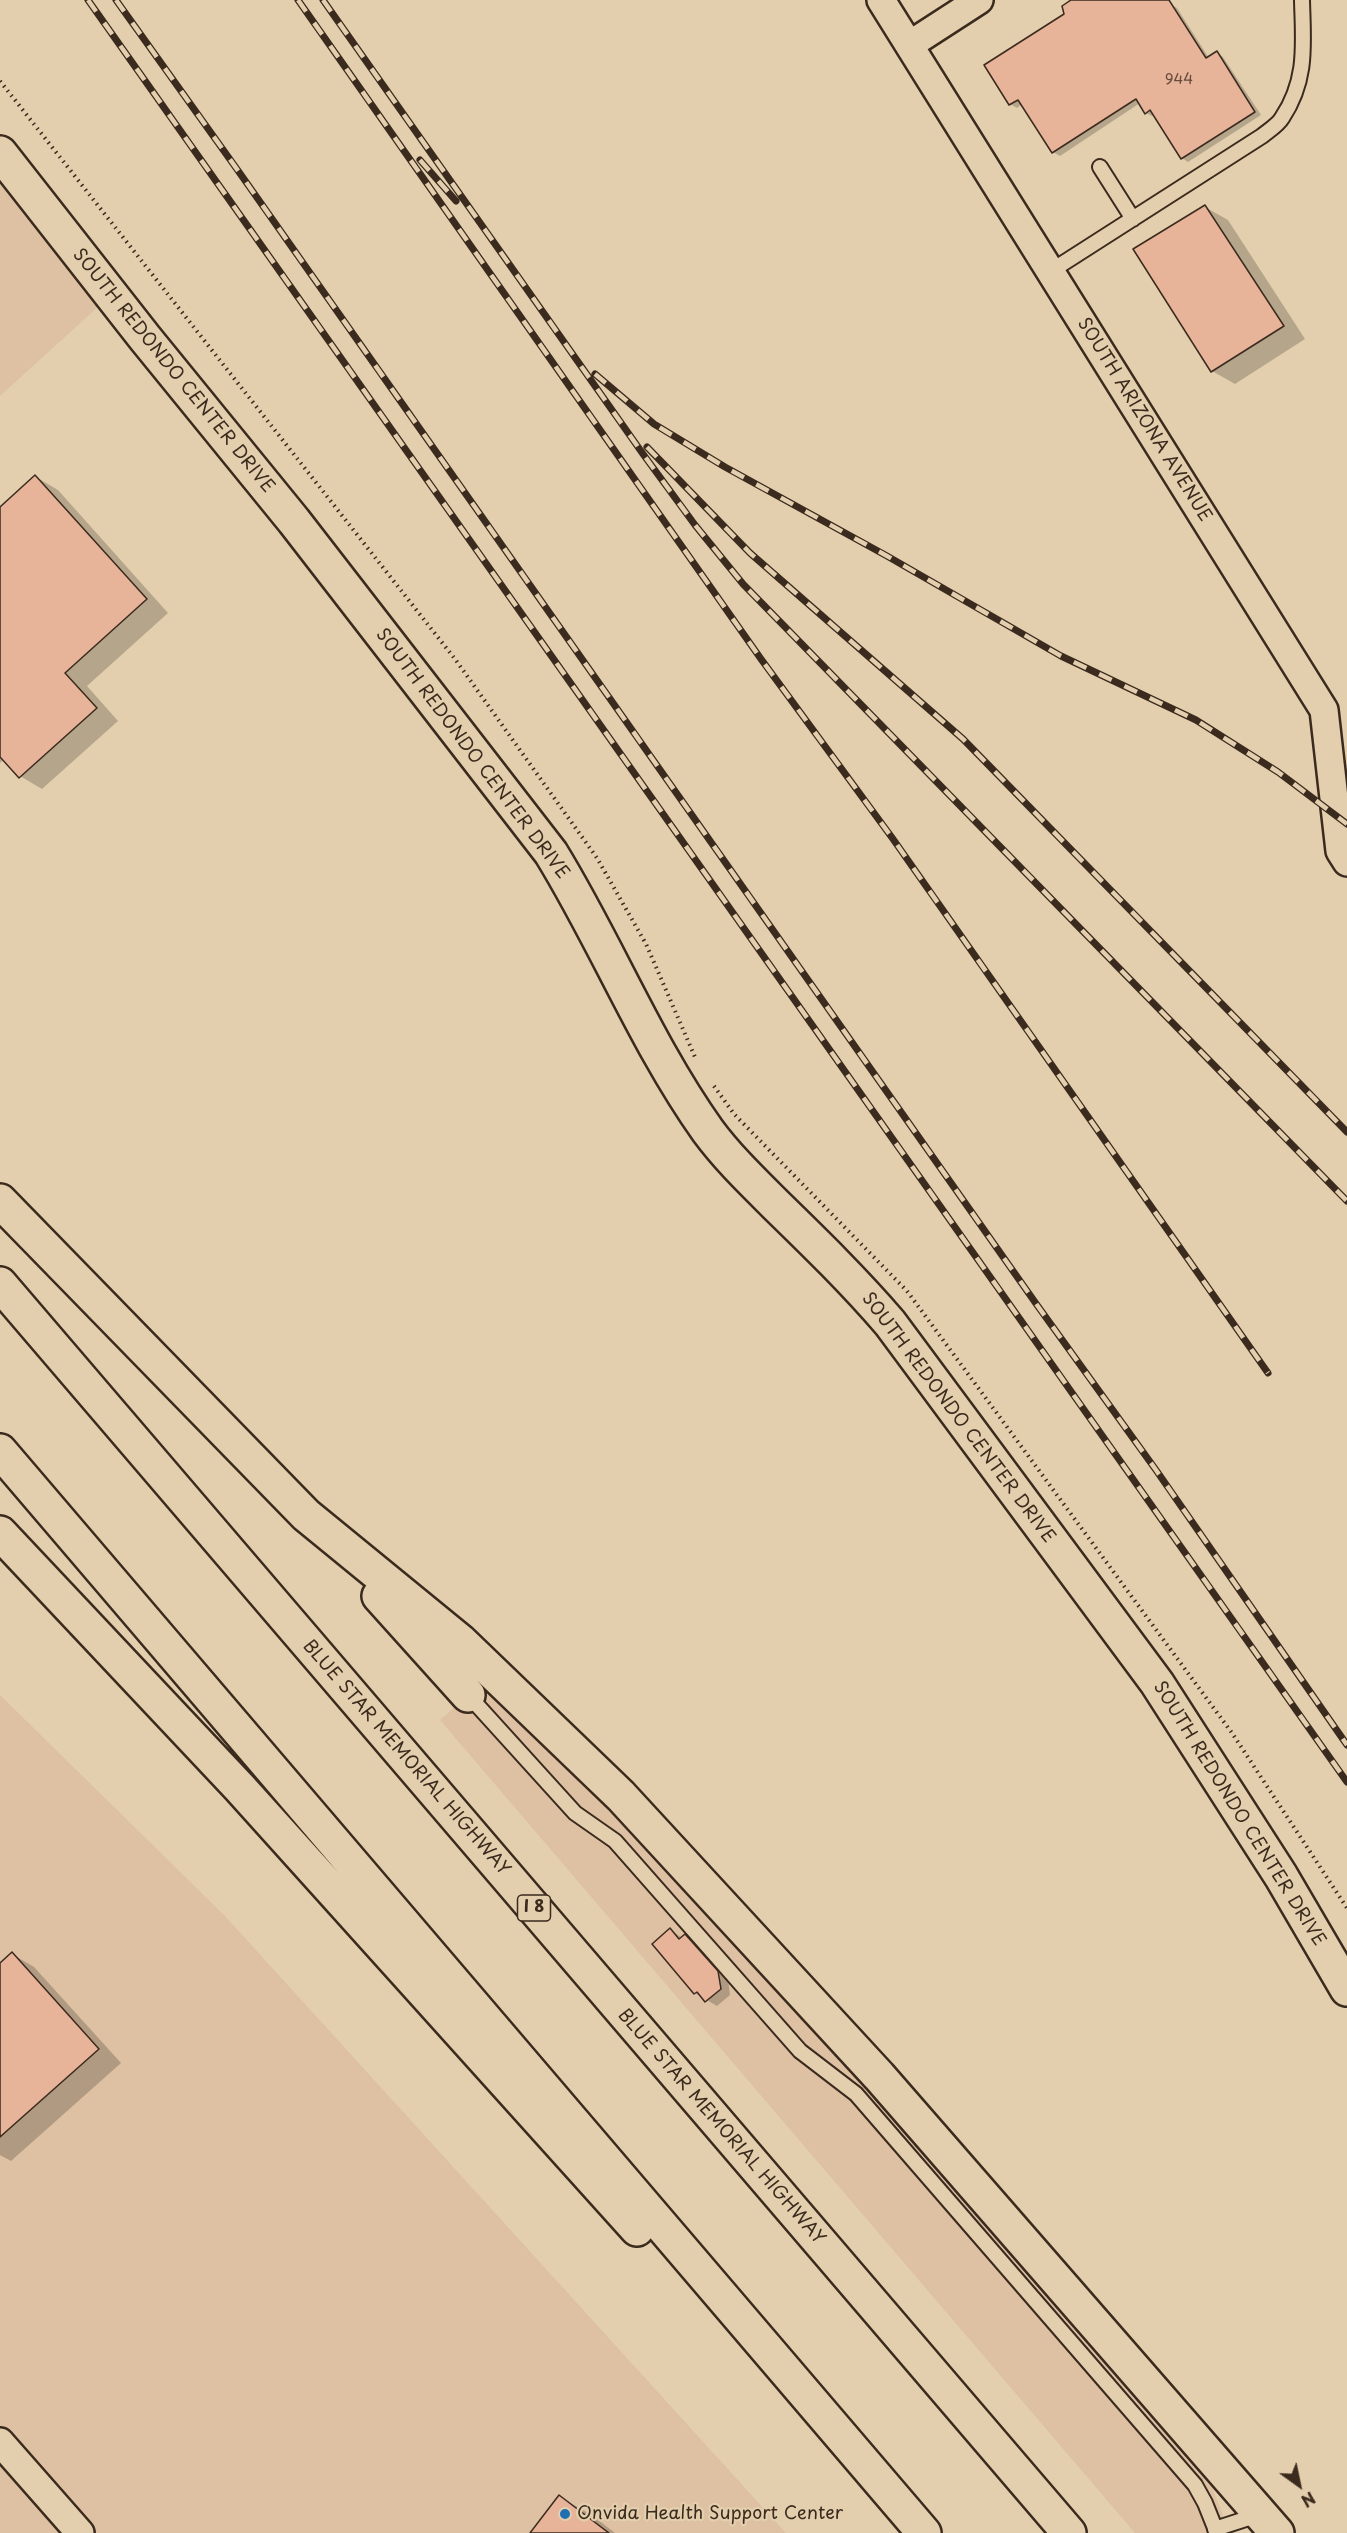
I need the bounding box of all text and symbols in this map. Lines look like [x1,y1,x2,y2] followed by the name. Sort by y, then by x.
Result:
[1165,71,1193,89] house number: 944
[68,245,278,497] street label: SOUTH REDONDO CENTER DRIVE
[1072,314,1216,526] street label: SOUTH ARIZONA AVENUE
[371,625,573,883] street label: SOUTH REDONDO CENTER DRIVE
[857,1289,1059,1547] street label: SOUTH REDONDO CENTER DRIVE
[298,1636,514,1880] street label: BLUE STAR MEMORIAL HIGHWAY
[1148,1678,1330,1950] street label: SOUTH REDONDO CENTER DRIVE
[518,1895,550,1921] road number: I 8
[613,2005,829,2249] street label: BLUE STAR MEMORIAL HIGHWAY
[1269,2455,1329,2515] north arrow
[1297,2487,1321,2514] text: N
[577,2503,843,2525] place label: Onvida Health Support Center
[558,2507,572,2521] marker: Onvida Health Support Center

